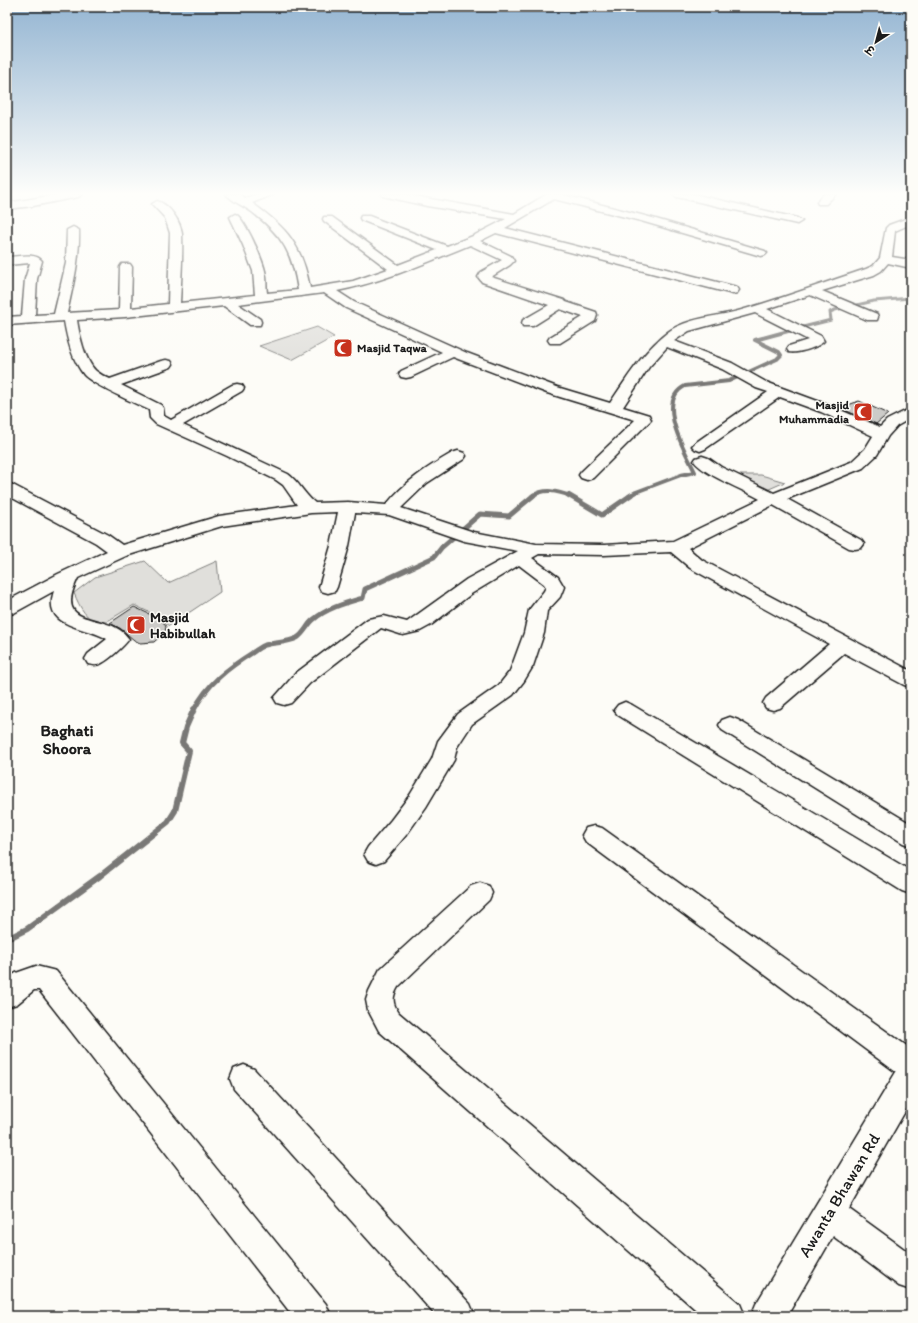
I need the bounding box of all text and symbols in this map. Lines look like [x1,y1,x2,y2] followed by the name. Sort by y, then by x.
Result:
[856,22,896,62] north arrow
[862,41,878,58] text: उ
[332,337,354,359] mosque icon: Masjid Taqwa
[357,341,428,356] place label: Masjid Taqwa
[779,398,849,426] place label: Masjid Muhammadia
[852,401,874,423] mosque icon: Masjid Muhammadia
[150,609,216,642] place label: Masjid Habibullah
[125,614,147,636] mosque icon: Masjid Habibullah
[40,721,94,758] district label: Baghati Shoora
[794,1129,884,1261] street label: Awanta Bhawan Rd

